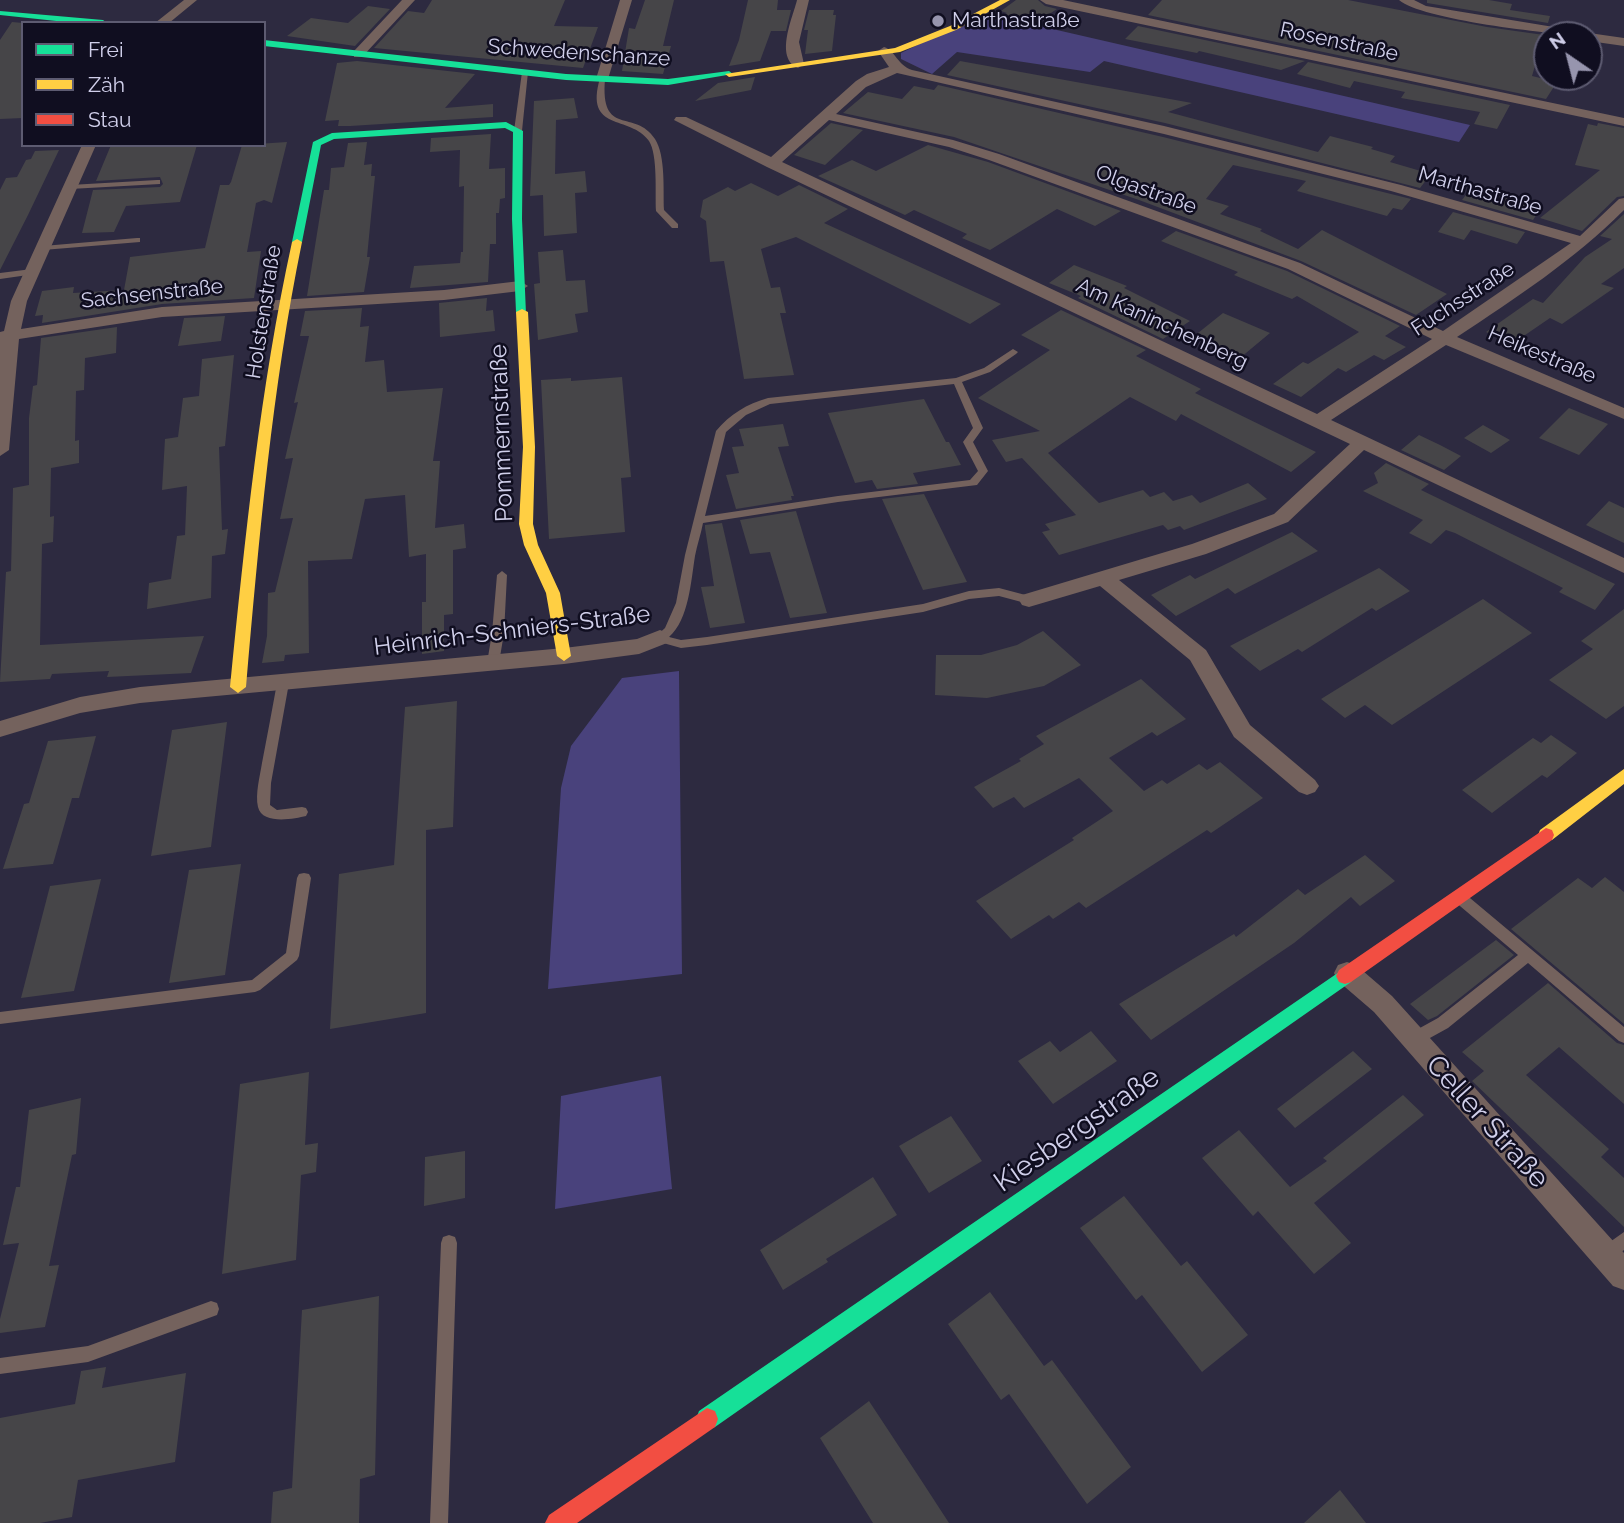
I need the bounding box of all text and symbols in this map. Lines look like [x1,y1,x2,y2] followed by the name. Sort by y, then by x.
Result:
[952,8,1080,34] place label: Marthastraße
[930,13,946,29] marker: Marthastraße
[1277,17,1401,67] street label: Rosenstraße
[21,21,266,147] legend
[1533,21,1603,91] north arrow
[1545,27,1569,54] text: N
[487,34,671,72] street label: Schwedenschanze
[88,37,124,62] text: Frei
[88,72,125,97] text: Zäh
[88,107,132,132] text: Stau
[1092,160,1200,220] street label: Olgastraße
[1415,161,1545,221] street label: Marthastraße
[241,243,287,381] street label: Holstenstraße
[1407,256,1519,342] street label: Fuchsstraße
[1072,273,1252,375] street label: Am Kaninchenberg
[80,274,224,314] street label: Sachsenstraße
[1484,321,1600,389] street label: Heikestraße
[485,344,519,522] street label: Pommernstraße
[372,600,652,662] street label: Heinrich-Schniers-Straße
[1419,1049,1555,1195] street label: Celler Straße
[988,1061,1166,1199] street label: Kiesbergstraße

